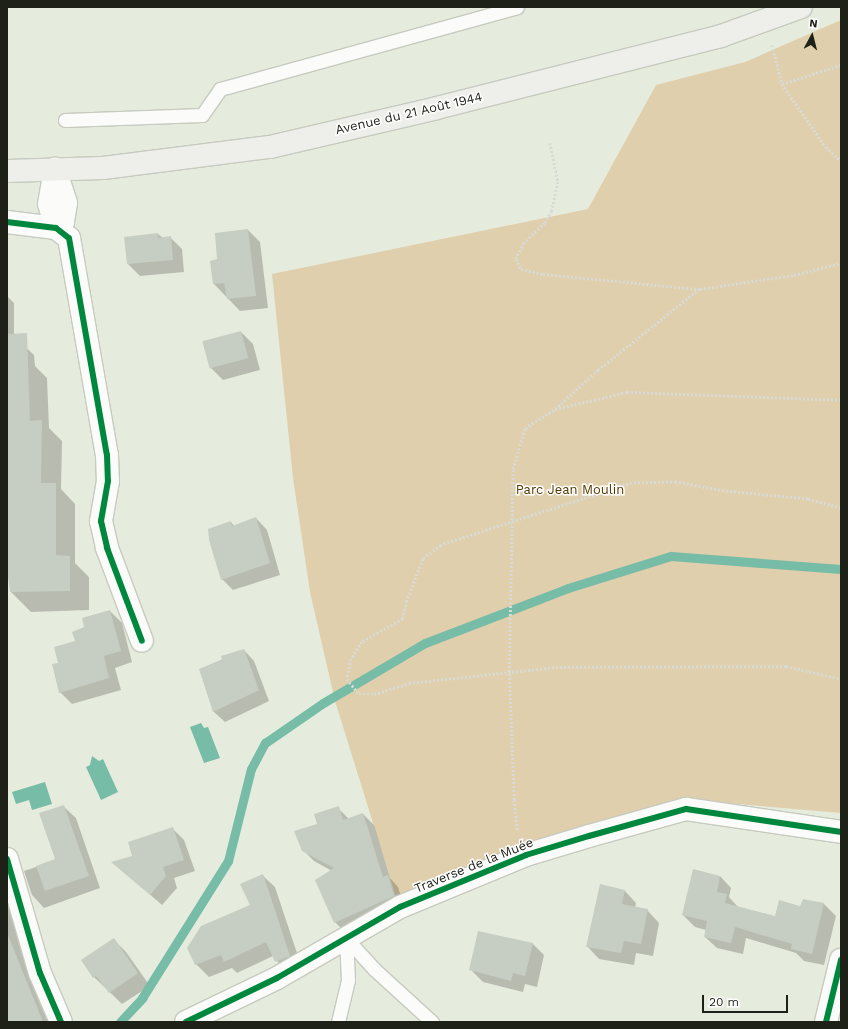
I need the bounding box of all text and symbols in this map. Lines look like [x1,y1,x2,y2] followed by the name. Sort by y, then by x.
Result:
[792,16,832,56] north arrow
[809,17,818,31] text: N
[334,89,484,139] street label: Avenue du 21 Août 1944
[516,482,624,498] park label: Parc Jean Moulin
[412,835,536,897] street label: Traverse de la Muée
[704,987,790,1013] scale bar
[709,995,739,1009] text: 20 m

